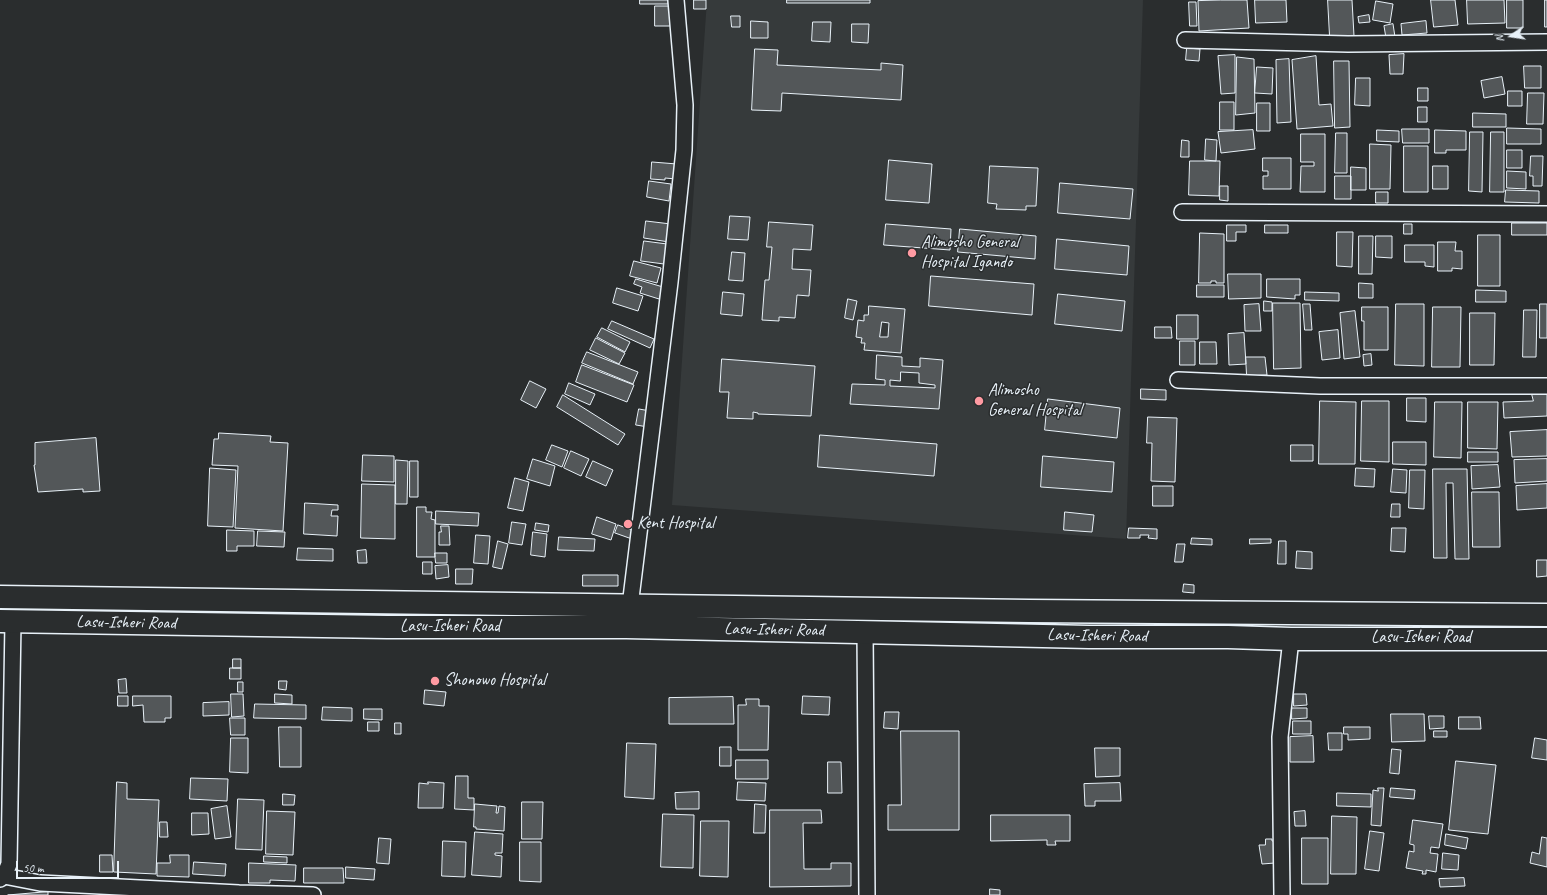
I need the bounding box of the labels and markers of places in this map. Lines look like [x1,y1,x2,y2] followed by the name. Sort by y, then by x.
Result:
[921,233,1019,273] place label: Alimosho General Hospital Igando
[906,247,918,259] marker: Alimosho General Hospital Igando
[988,381,1081,421] place label: Alimosho General Hospital
[973,395,985,407] marker: Alimosho General Hospital
[637,514,714,534] place label: Kent Hospital
[622,518,634,530] marker: Kent Hospital
[444,671,545,691] place label: Shonowo Hospital
[429,675,441,687] marker: Shonowo Hospital

